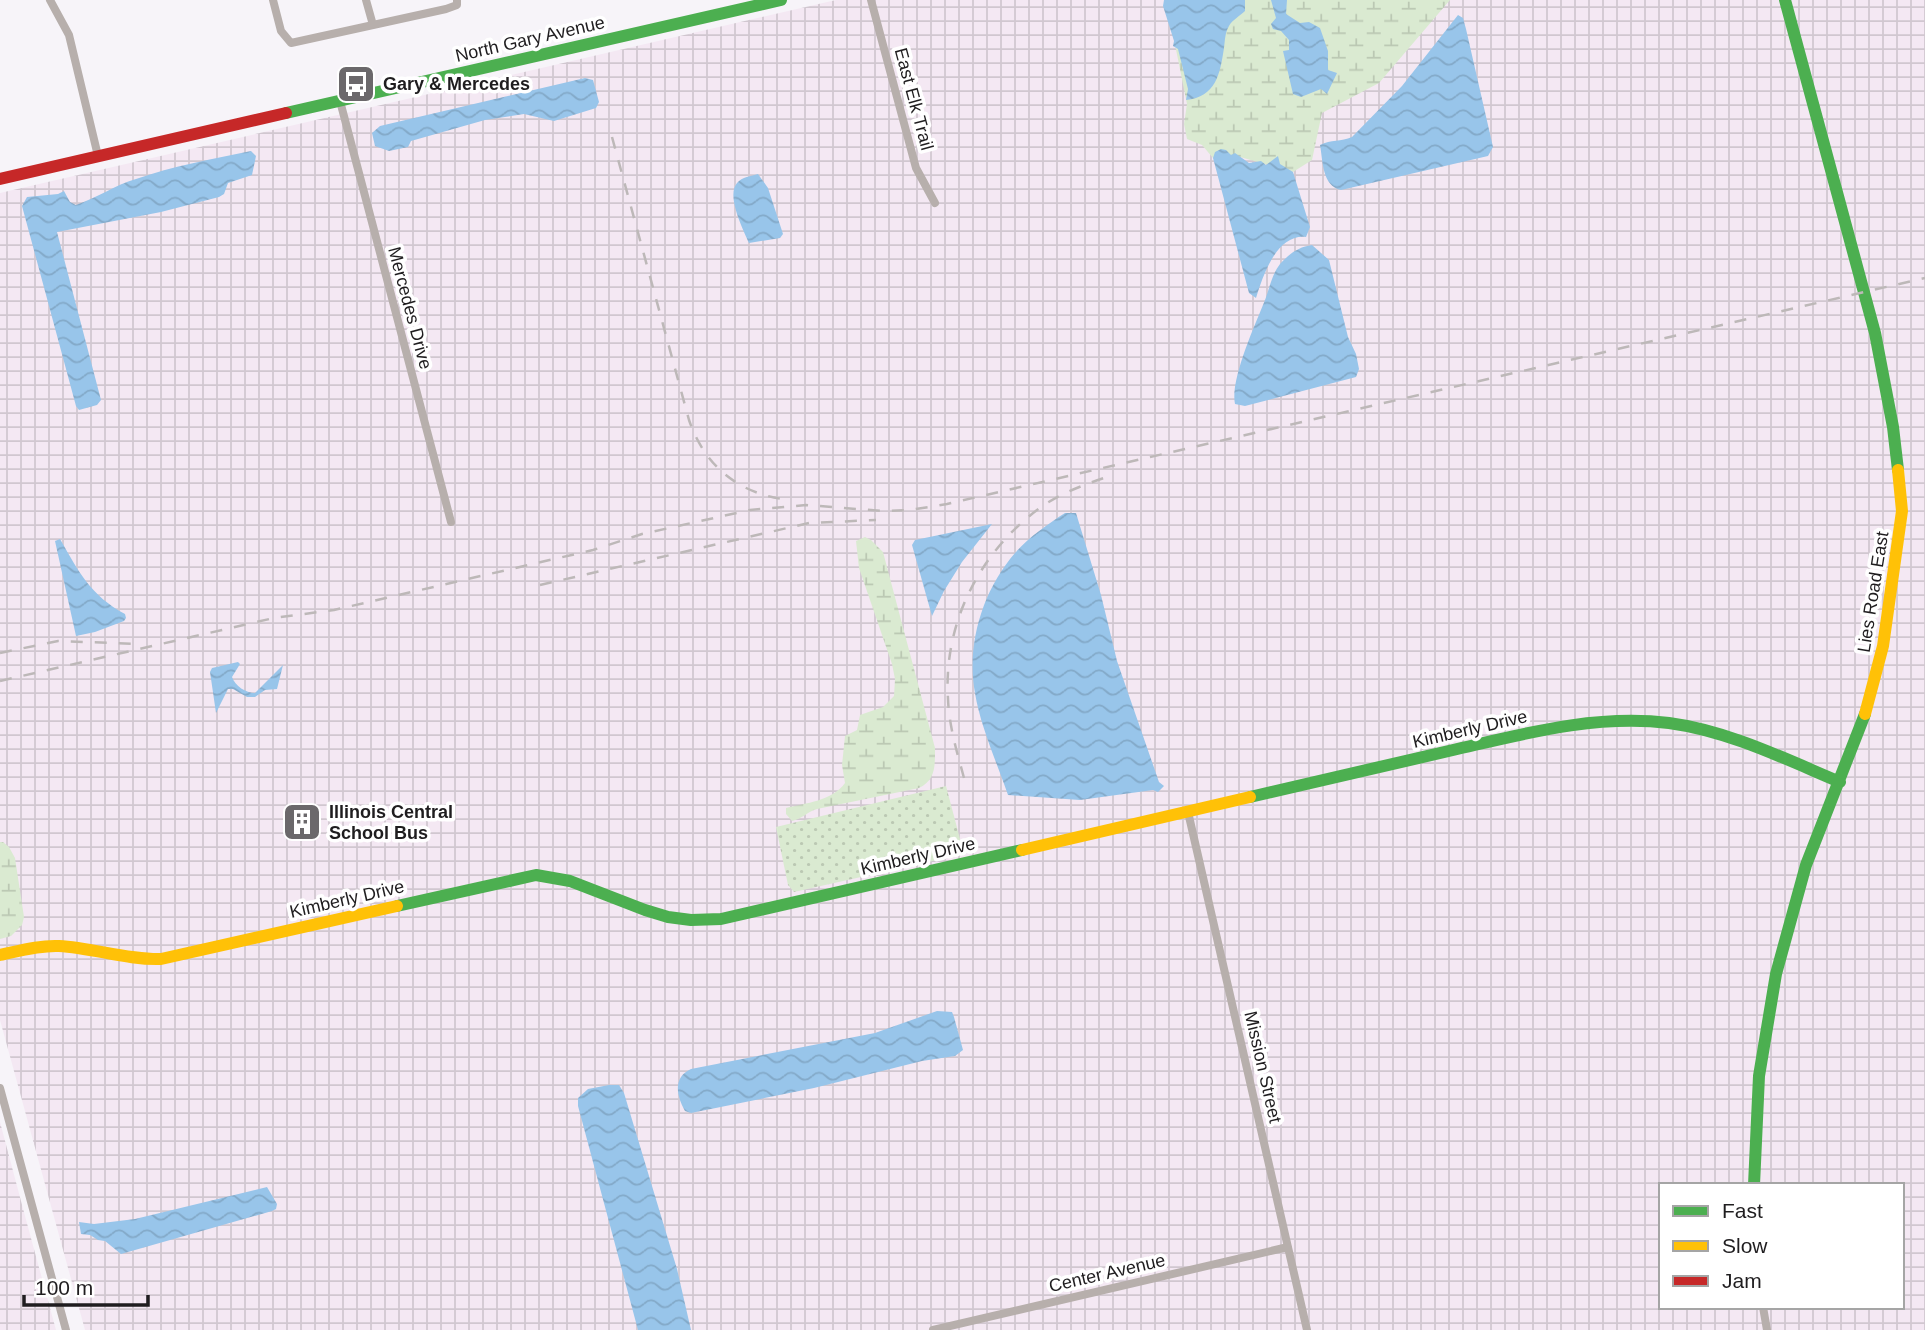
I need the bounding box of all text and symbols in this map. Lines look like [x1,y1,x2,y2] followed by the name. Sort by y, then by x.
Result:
[453,12,607,66] street label: North Gary Avenue
[891,46,937,152] street label: East Elk Trail
[335,63,377,105] bus stop icon: Gary & Mercedes
[383,74,530,94] place label: Gary & Mercedes
[384,245,436,371] street label: Mercedes Drive
[1854,530,1892,654] street label: Lies Road East
[1411,706,1529,752] street label: Kimberly Drive
[281,801,323,843] building icon: Illinois Central School Bus
[329,802,453,843] place label: Illinois Central School Bus
[859,833,977,879] street label: Kimberly Drive
[288,876,406,922] street label: Kimberly Drive
[1240,1009,1286,1125] street label: Mission Street
[1659,1183,1904,1309] legend
[1722,1199,1763,1222] text: Fast
[1722,1234,1768,1257] text: Slow
[1047,1250,1167,1296] street label: Center Avenue
[24,1264,149,1308] scale bar
[1722,1269,1762,1292] text: Jam
[35,1276,93,1299] text: 100 m

